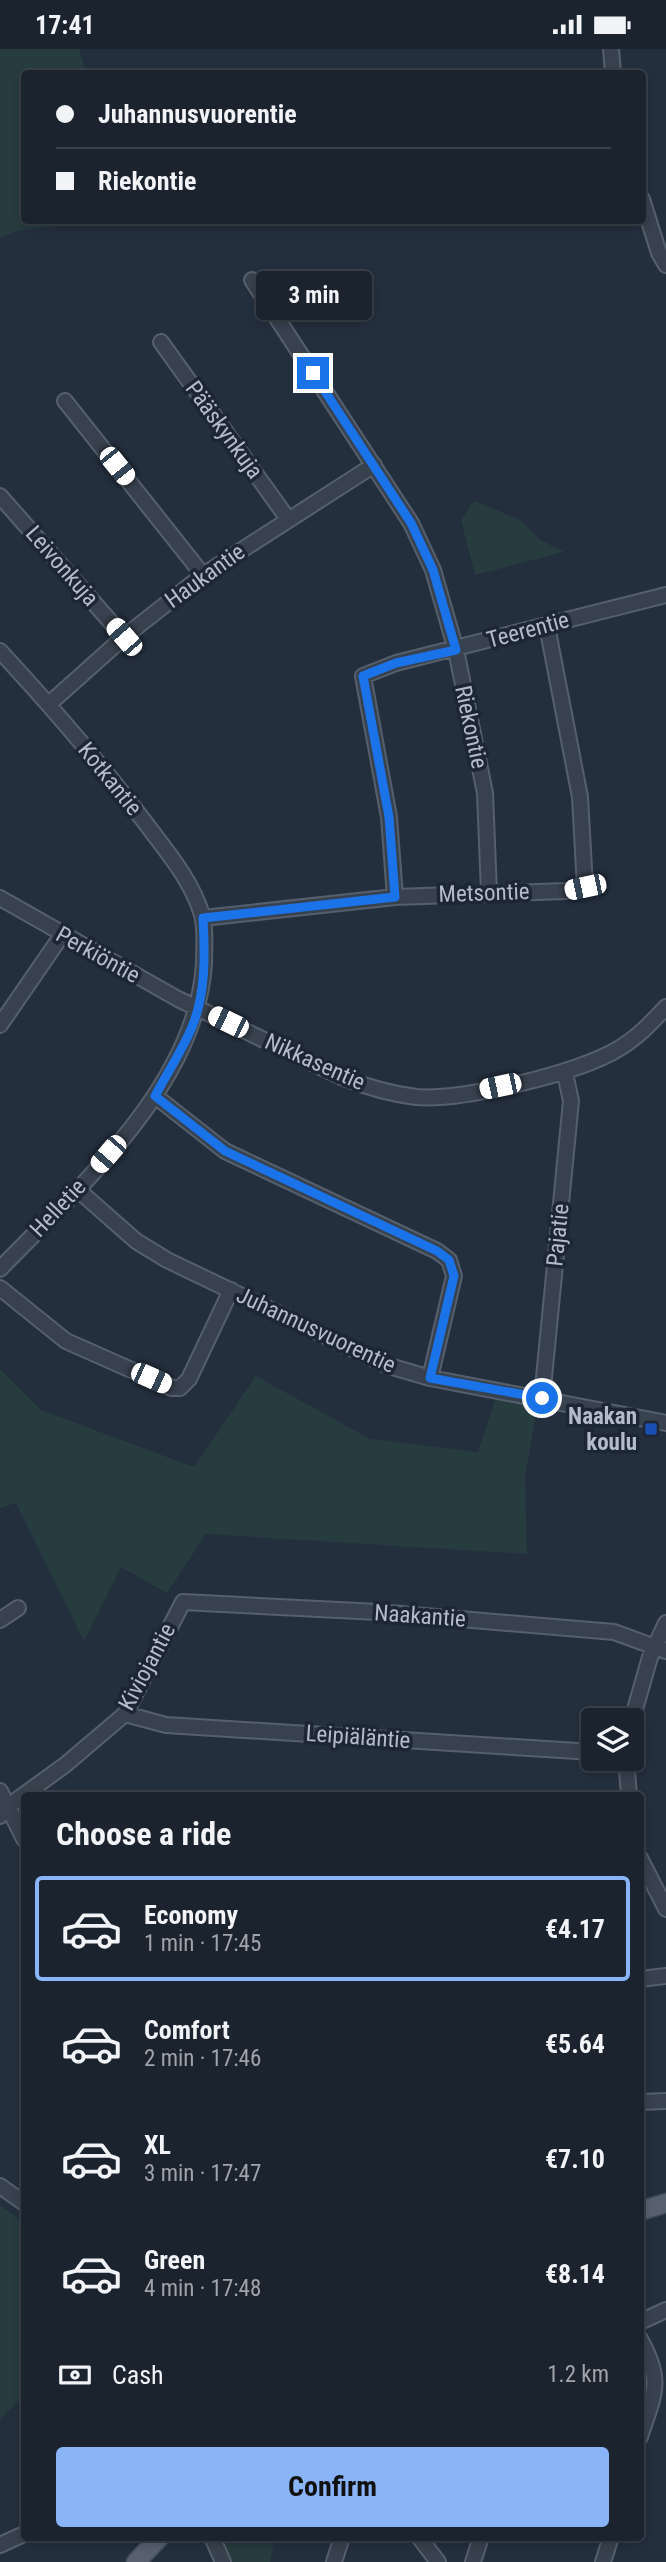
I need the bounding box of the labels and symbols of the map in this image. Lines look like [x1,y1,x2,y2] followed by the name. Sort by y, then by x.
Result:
[255,271,371,321] callout: 3 min
[297,357,329,389] route end
[180,376,268,484] street label: Pääskynkuja
[96,443,139,489] car
[20,521,104,611] street label: Leivonkuja
[160,538,250,614] street label: Haukantie
[484,606,572,654] street label: Teerentie
[103,614,146,660] car
[449,683,493,771] street label: Riekontie
[72,737,148,821] street label: Kotkantie
[563,872,608,902] car
[438,878,530,908] street label: Metsontie
[51,921,145,989] street label: Perkiöntie
[205,1003,252,1041] car
[261,1028,369,1096] street label: Nikkasentie
[478,1071,523,1101] car
[87,1131,130,1177] car
[25,1173,91,1243] street label: Helletie
[541,1202,575,1268] street label: Pajatie
[232,1281,400,1379] street label: Juhannusvuorentie
[128,1360,175,1396] car
[526,1382,558,1414] route start
[568,1403,637,1456] place label: Naakan koulu
[643,1421,659,1437] marker: Naakan koulu
[373,1599,467,1633] street label: Naakantie
[113,1619,181,1715] street label: Kiviojantie
[305,1720,411,1754] street label: Leipiäläntie

